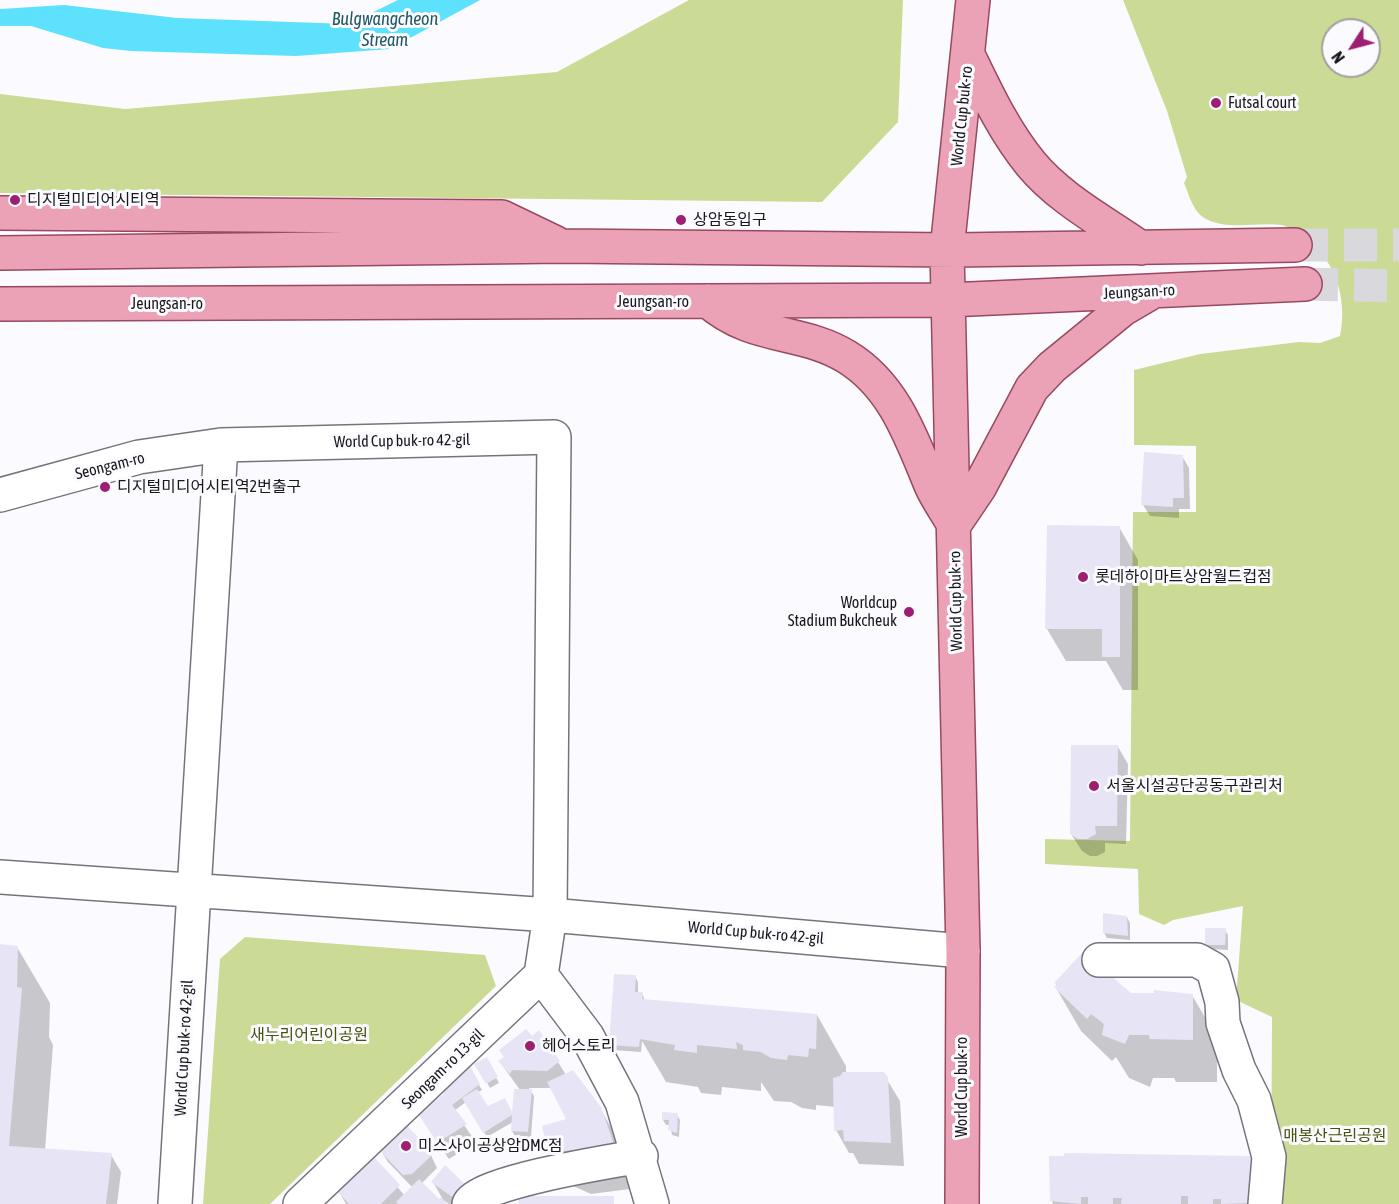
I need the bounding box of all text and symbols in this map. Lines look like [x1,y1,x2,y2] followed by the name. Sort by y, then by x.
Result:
[332,8,438,50] water label: Bulgwangcheon Stream
[1321,18,1381,78] north arrow
[1328,48,1348,67] text: N
[947,65,977,167] street label: World Cup buk-ro
[1228,93,1296,113] place label: Futsal court
[1209,96,1223,110] marker: Futsal court
[27,190,159,210] place label: 디지털미디어시티역
[8,193,22,207] marker: 디지털미디어시티역
[693,210,767,230] place label: 상암동입구
[674,213,688,227] marker: 상암동입구
[1103,281,1175,303] street label: Jeungsan-ro
[617,292,689,312] street label: Jeungsan-ro
[131,294,203,314] street label: Jeungsan-ro
[334,430,470,452] street label: World Cup buk-ro 42-gil
[73,448,147,484] street label: Seongam-ro
[117,477,301,497] place label: 디지털미디어시티역2번출구
[98,480,112,494] marker: 디지털미디어시티역2번출구
[946,551,966,651] street label: World Cup buk-ro
[1095,567,1272,587] place label: 롯데하이마트상암월드컵점
[1076,570,1090,584] marker: 롯데하이마트상암월드컵점
[788,593,897,631] place label: Worldcup Stadium Bukcheuk
[902,605,916,619] marker: Worldcup Stadium Bukcheuk
[1106,776,1283,796] place label: 서울시설공단공동구관리처
[1087,779,1101,793] marker: 서울시설공단공동구관리처
[687,917,825,949] street label: World Cup buk-ro 42-gil
[171,979,197,1117] street label: World Cup buk-ro 42-gil
[250,1025,368,1045] park label: 새누리어린이공원
[398,1025,488,1113] street label: Seongam-ro 13-gil
[542,1036,616,1056] place label: 헤어스토리
[952,1037,972,1137] street label: World Cup buk-ro
[523,1039,537,1053] marker: 헤어스토리
[1283,1126,1387,1146] park label: 매봉산근린공원
[418,1136,563,1156] place label: 미스사이공상암DMC점
[399,1139,413,1153] marker: 미스사이공상암DMC점

